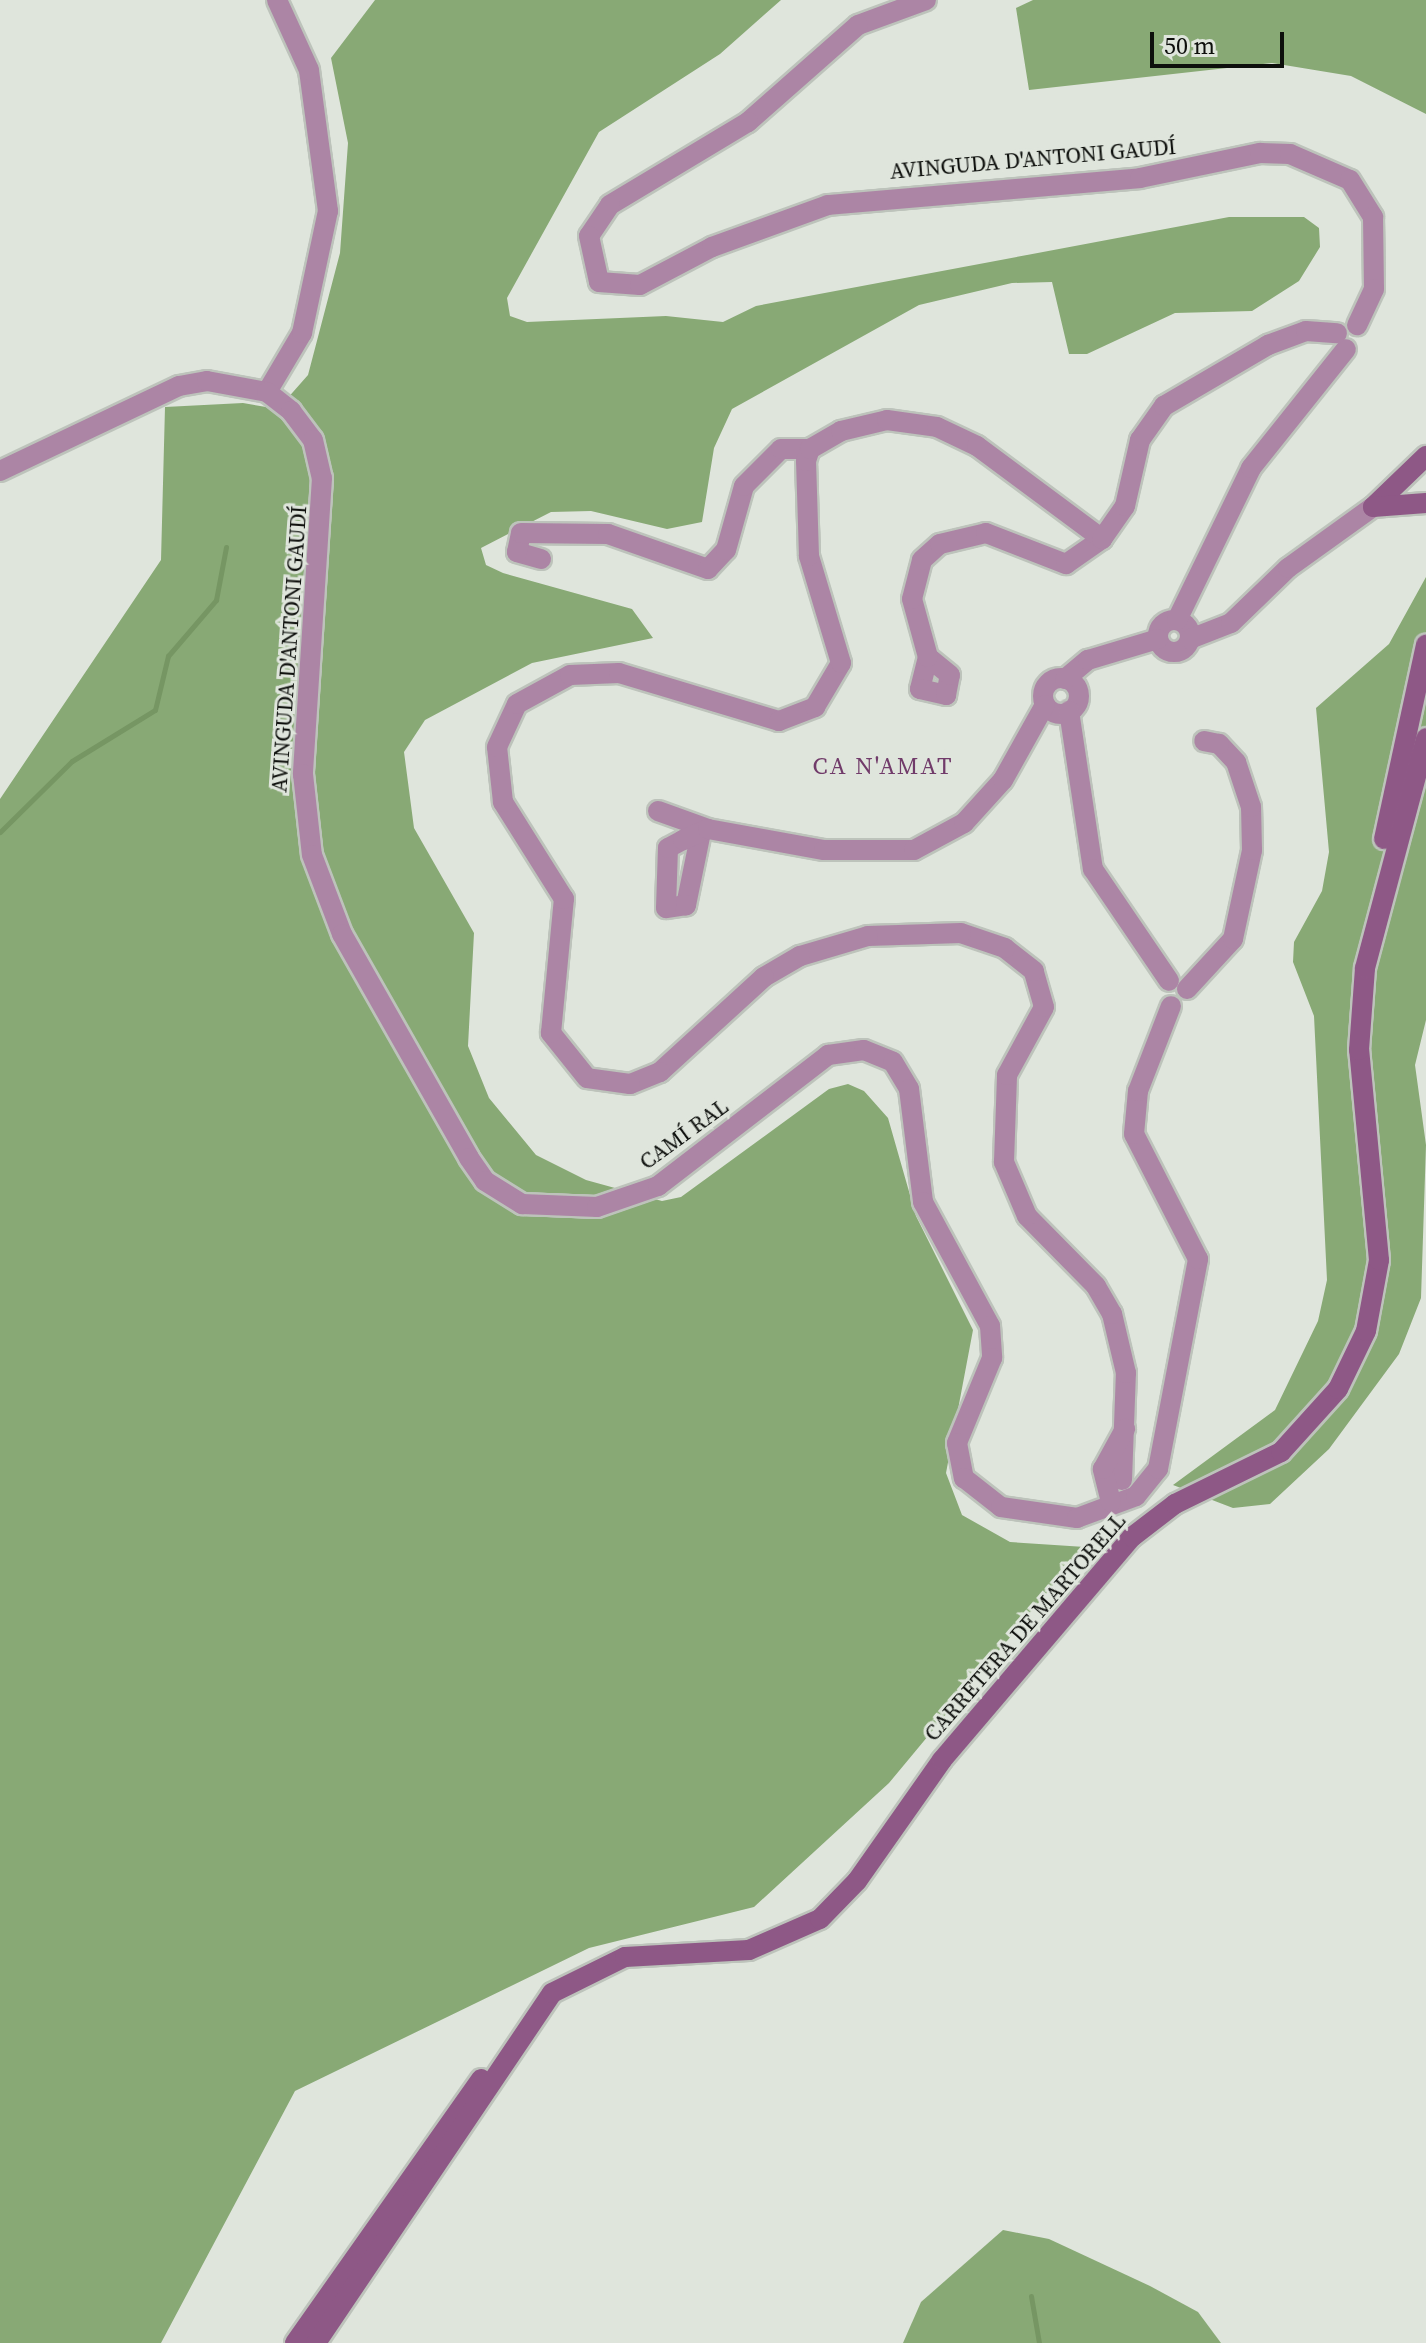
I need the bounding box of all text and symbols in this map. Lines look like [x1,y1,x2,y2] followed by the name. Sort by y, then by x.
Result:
[1154,16,1288,66] scale bar
[1164,29,1215,62] text: 50 m
[889,133,1177,185] street label: AVINGUDA D'ANTONI GAUDÍ
[266,505,312,793] street label: AVINGUDA D'ANTONI GAUDÍ
[813,752,953,780] district label: CA N'AMAT
[634,1093,734,1175] street label: CAMÍ RAL
[919,1508,1131,1746] street label: CARRETERA DE MARTORELL

